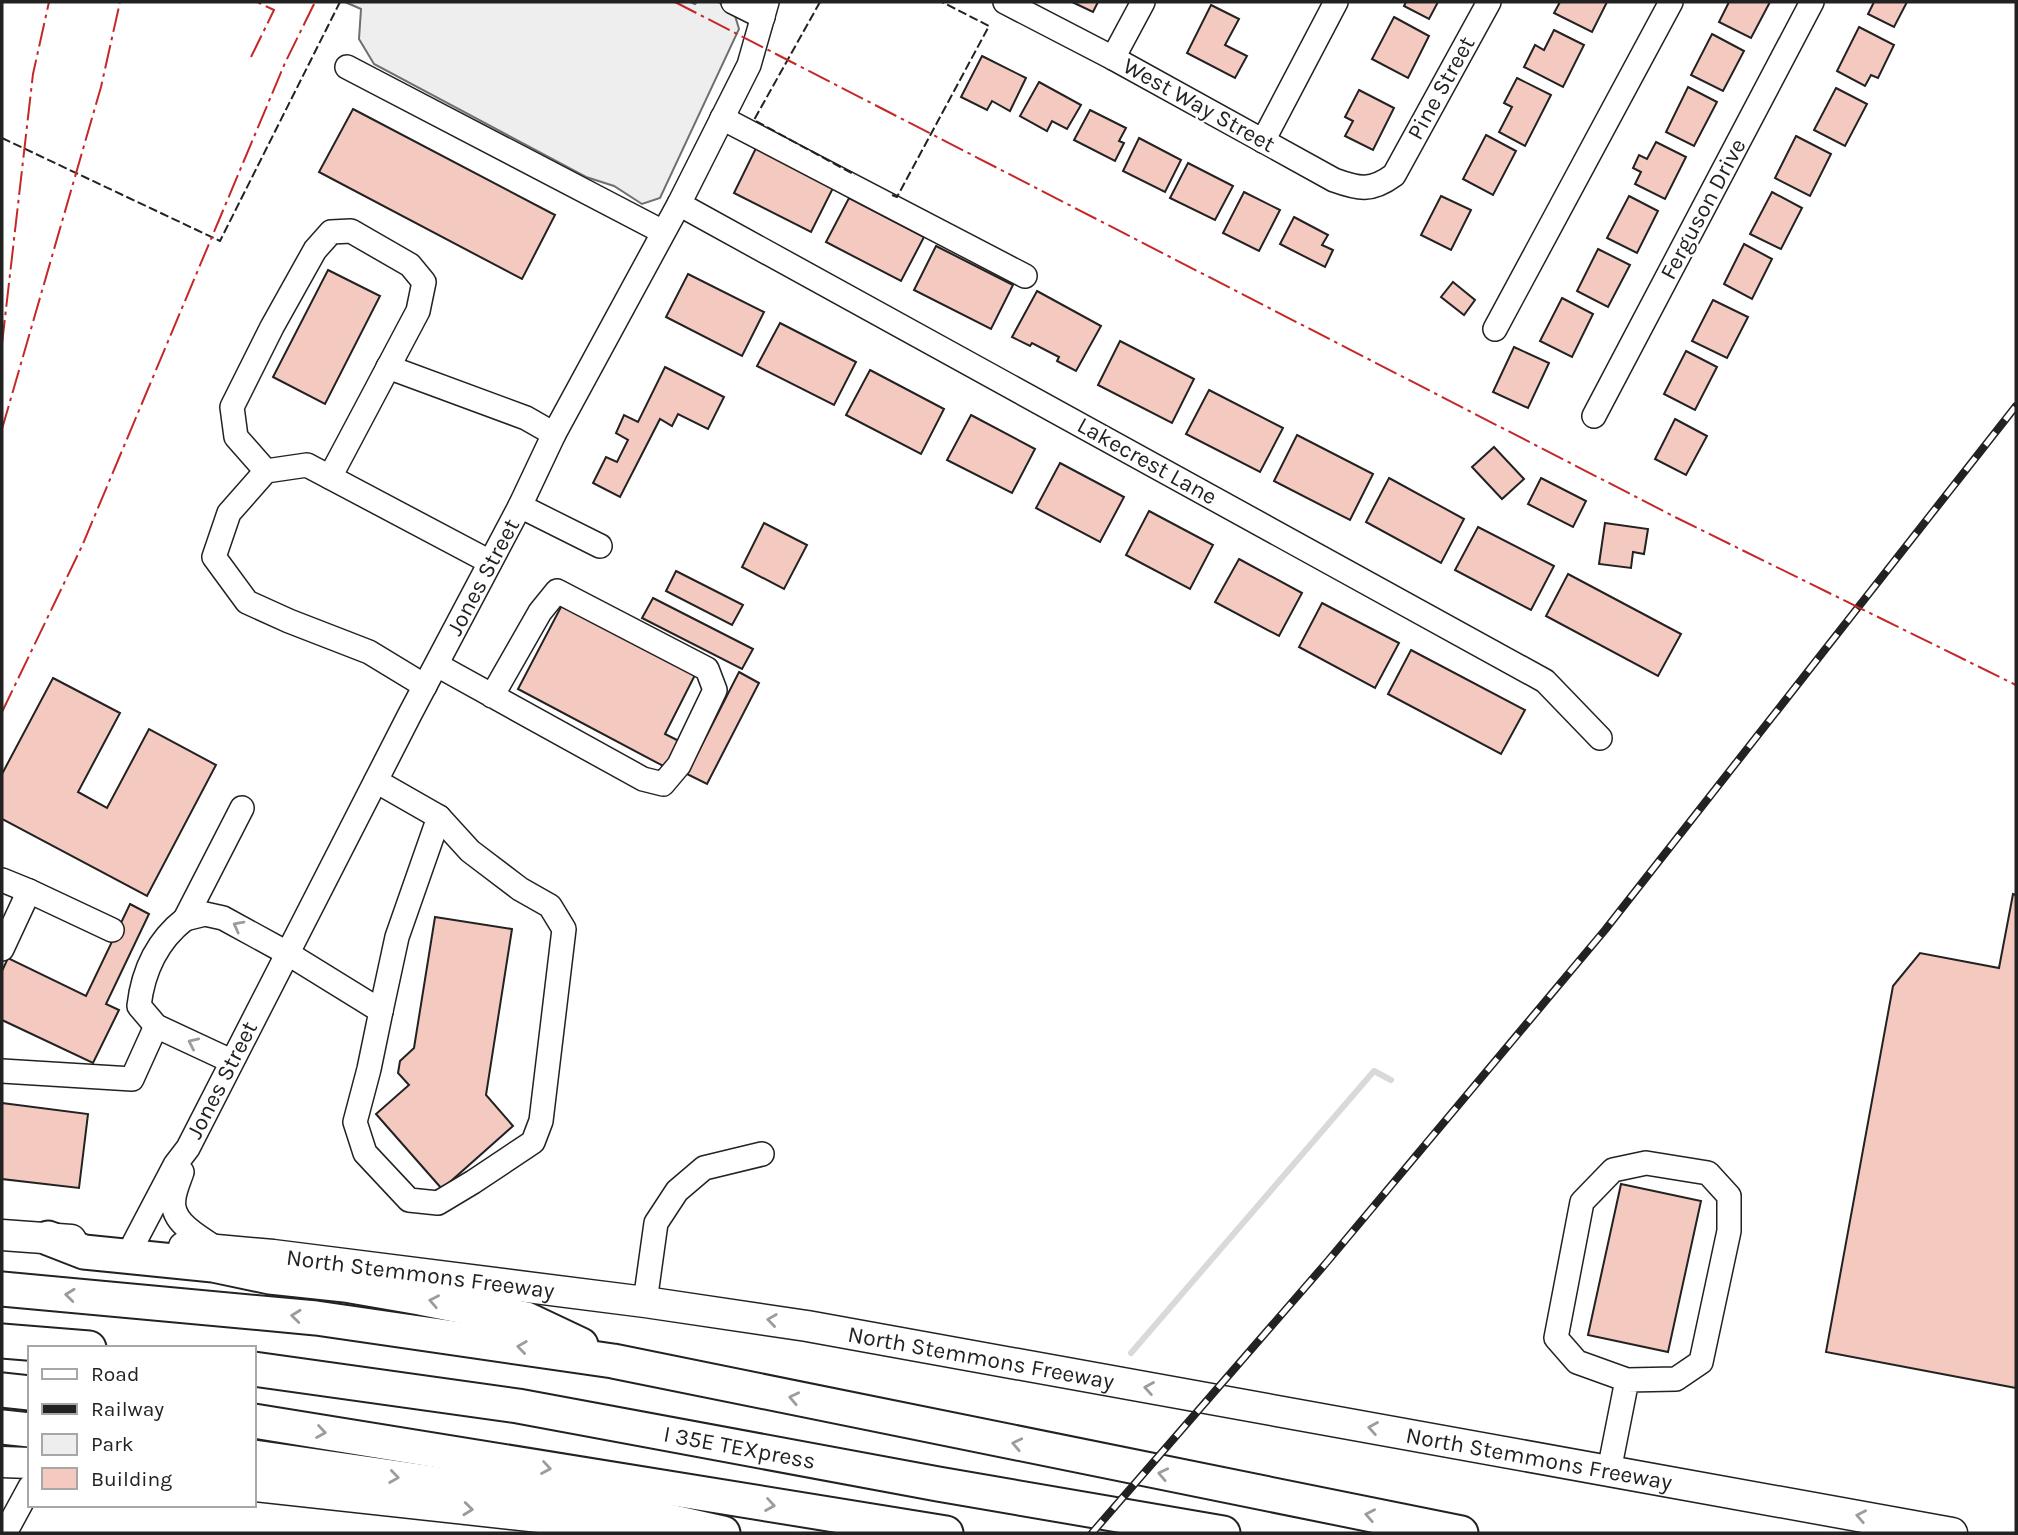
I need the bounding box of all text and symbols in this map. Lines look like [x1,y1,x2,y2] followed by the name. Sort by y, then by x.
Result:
[1402,31,1481,144] street label: Pine Street
[1118,52,1280,158] street label: West Way Street
[1655,134,1751,284] street label: Ferguson Drive
[1072,412,1222,510] street label: Lakecrest Lane
[441,514,525,640] street label: Jones Street
[233,921,245,934] one-way arrow
[181,1016,263,1143] street label: Jones Street
[188,1037,201,1051] one-way arrow
[285,1243,556,1304] street label: North Stemmons Freeway
[64,1288,75,1303] one-way arrow
[428,1294,440,1309] one-way arrow
[291,1309,302,1324] one-way arrow
[766,1313,778,1328] one-way arrow
[846,1320,1117,1395] street label: North Stemmons Freeway
[516,1339,528,1354] one-way arrow
[28,1346,256,1507] legend
[91,1362,139,1386] text: Road
[1143,1381,1155,1396] one-way arrow
[788,1391,800,1406] one-way arrow
[91,1397,164,1421] text: Railway
[662,1420,818,1474] street label: I 35E TEXpress
[1367,1421,1379,1436] one-way arrow
[1404,1421,1675,1496] street label: North Stemmons Freeway
[315,1424,327,1439] one-way arrow
[91,1432,134,1456] text: Park
[1011,1437,1023,1452] one-way arrow
[540,1460,552,1475] one-way arrow
[91,1467,172,1491] text: Building
[1157,1467,1169,1482] one-way arrow
[388,1469,400,1484] one-way arrow
[764,1497,776,1512] one-way arrow
[463,1501,474,1516] one-way arrow
[1364,1509,1376,1524] one-way arrow
[1855,1509,1867,1524] one-way arrow

